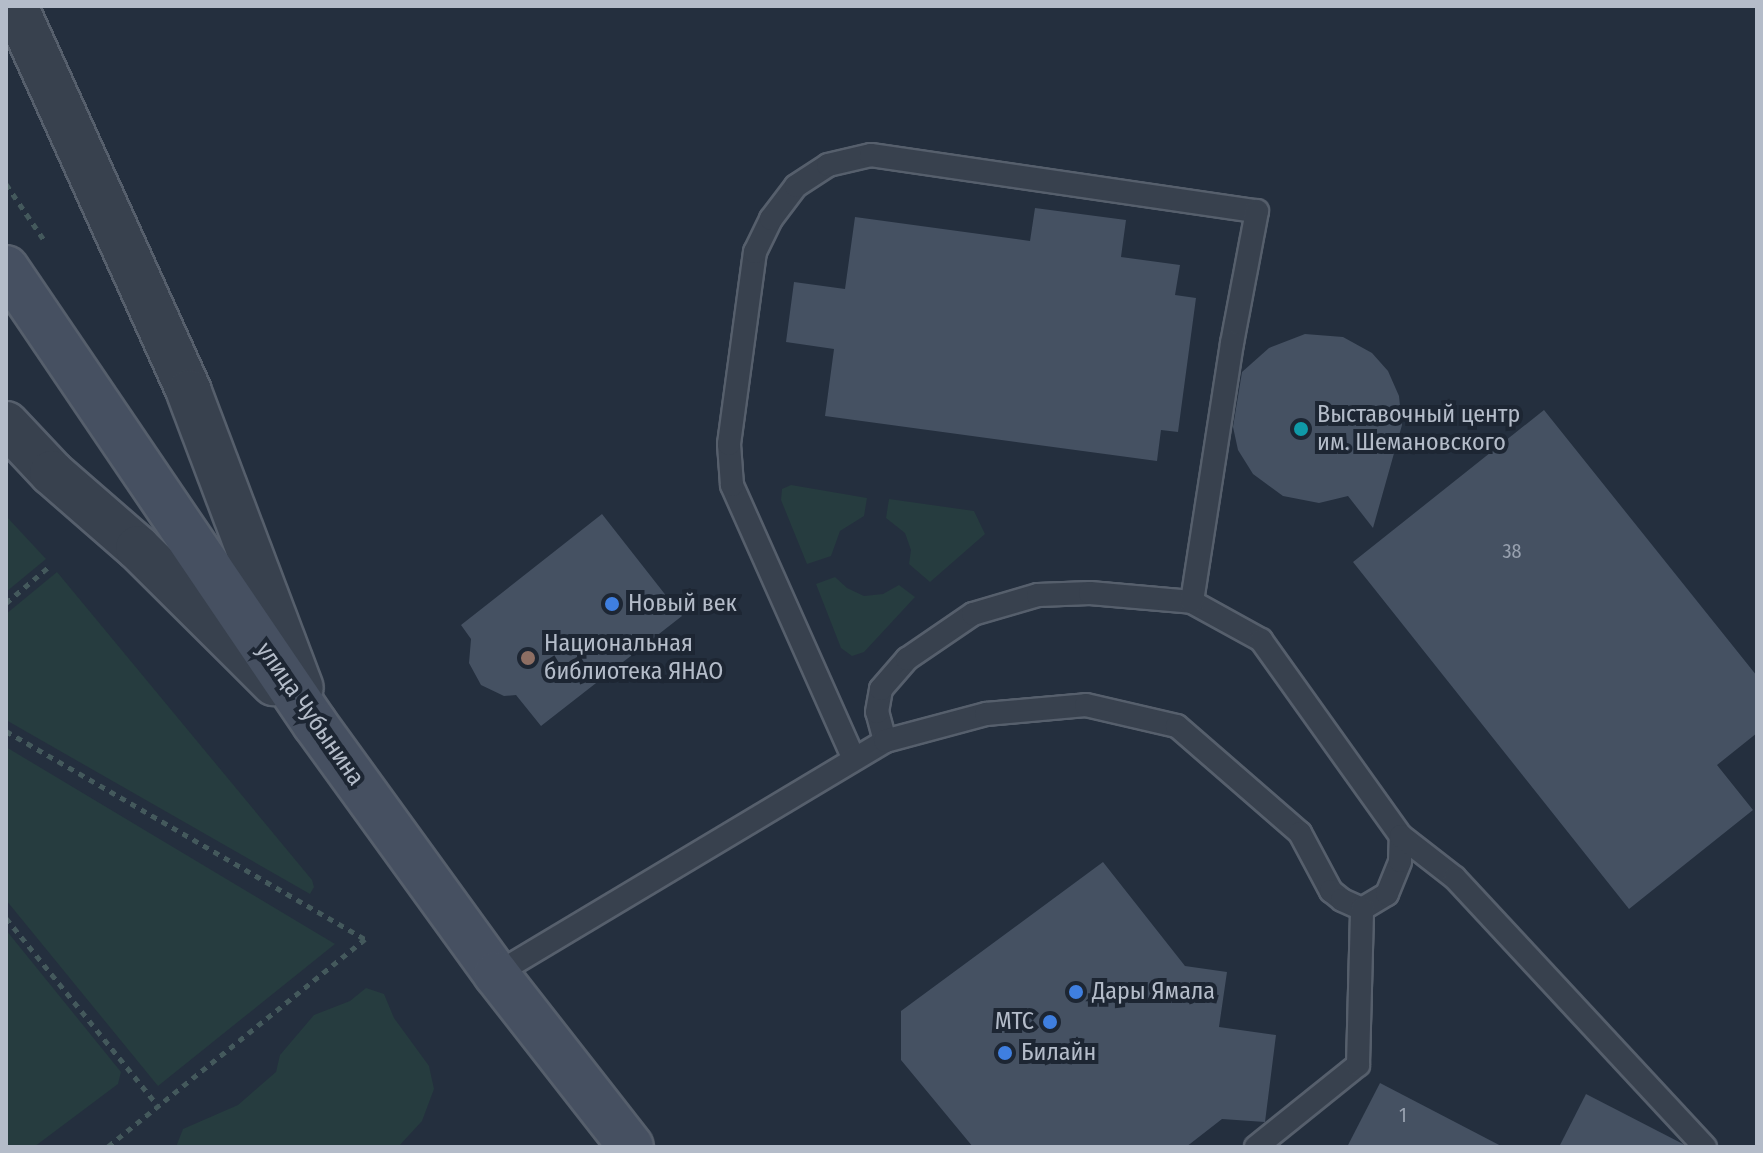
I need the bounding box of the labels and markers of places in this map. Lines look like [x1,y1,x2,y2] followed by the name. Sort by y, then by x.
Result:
[1317,401,1520,457] place label: Выставочный центр им. Шемановского
[1292,420,1310,438] marker: Выставочный центр им. Шемановского
[628,590,737,618] place label: Новый век
[603,595,621,613] marker: Новый век
[544,630,723,686] place label: Национальная библиотека ЯНАО
[519,649,537,667] marker: Национальная библиотека ЯНАО
[1092,978,1215,1006] place label: Дары Ямала
[1067,983,1085,1001] marker: Дары Ямала
[995,1008,1034,1036] place label: МТС
[1041,1013,1059,1031] marker: МТС
[1021,1039,1096,1067] place label: Билайн
[996,1044,1014,1062] marker: Билайн

